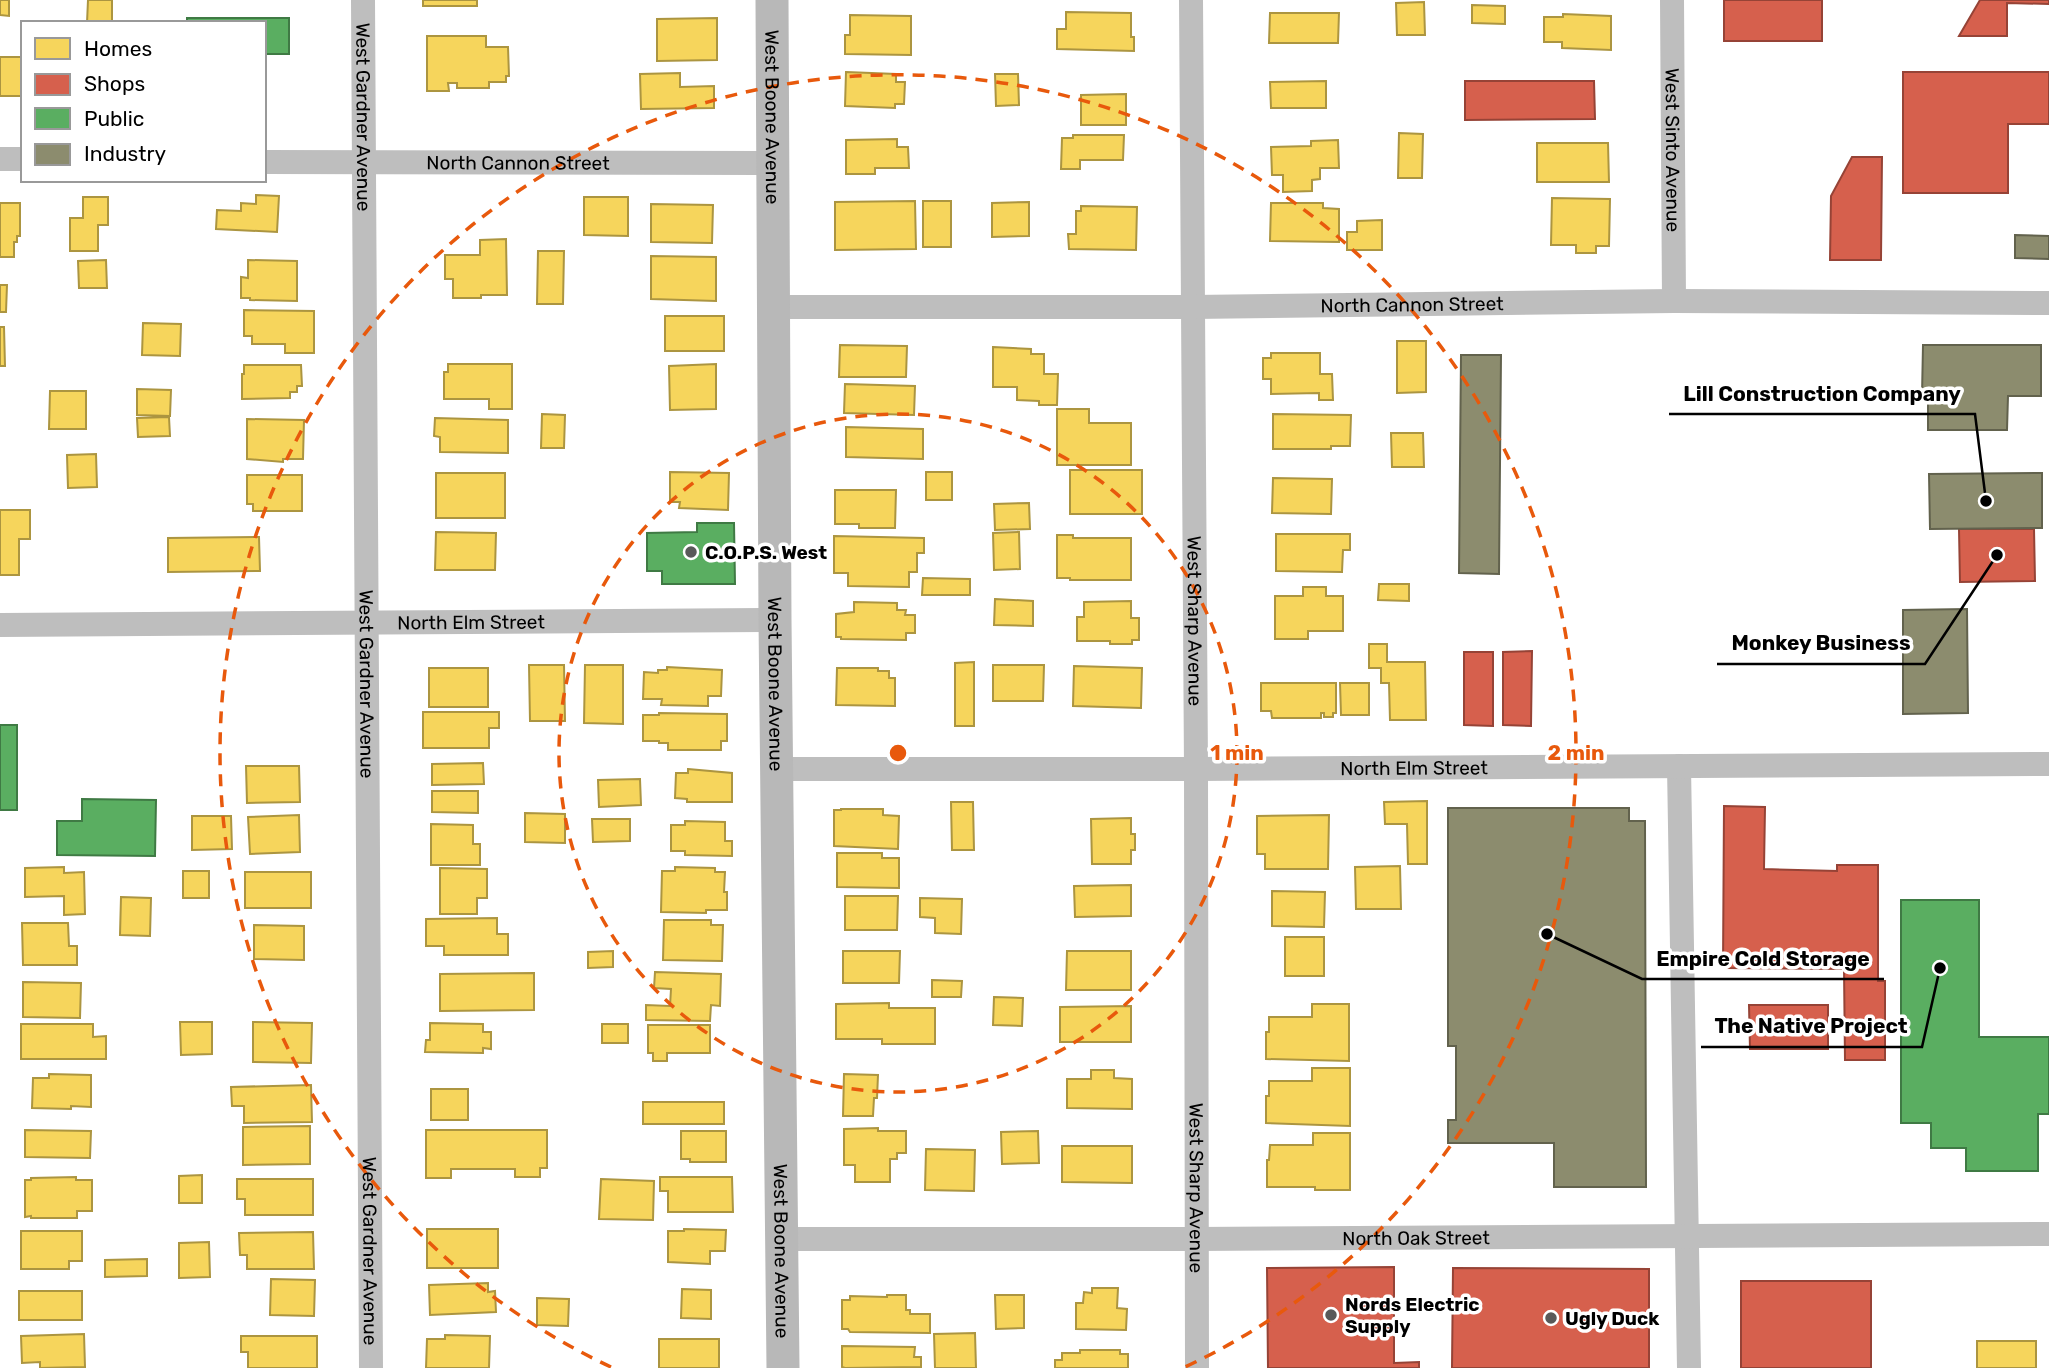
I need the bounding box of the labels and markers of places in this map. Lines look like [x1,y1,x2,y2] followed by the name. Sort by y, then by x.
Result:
[1669,372,1975,414] callout: Lill Construction Company
[705,541,827,564] place label: C.O.P.S. West
[683,544,699,560] marker: C.O.P.S. West
[1717,622,1925,664] callout: Monkey Business
[886,741,910,765] centre of rings
[1642,937,1884,979] callout: Empire Cold Storage
[1701,1005,1922,1047] callout: The Native Project
[1345,1293,1480,1338] place label: Nords Electric Supply
[1323,1307,1339,1323] marker: Nords Electric Supply
[1565,1307,1659,1330] place label: Ugly Duck
[1543,1310,1559,1326] marker: Ugly Duck

